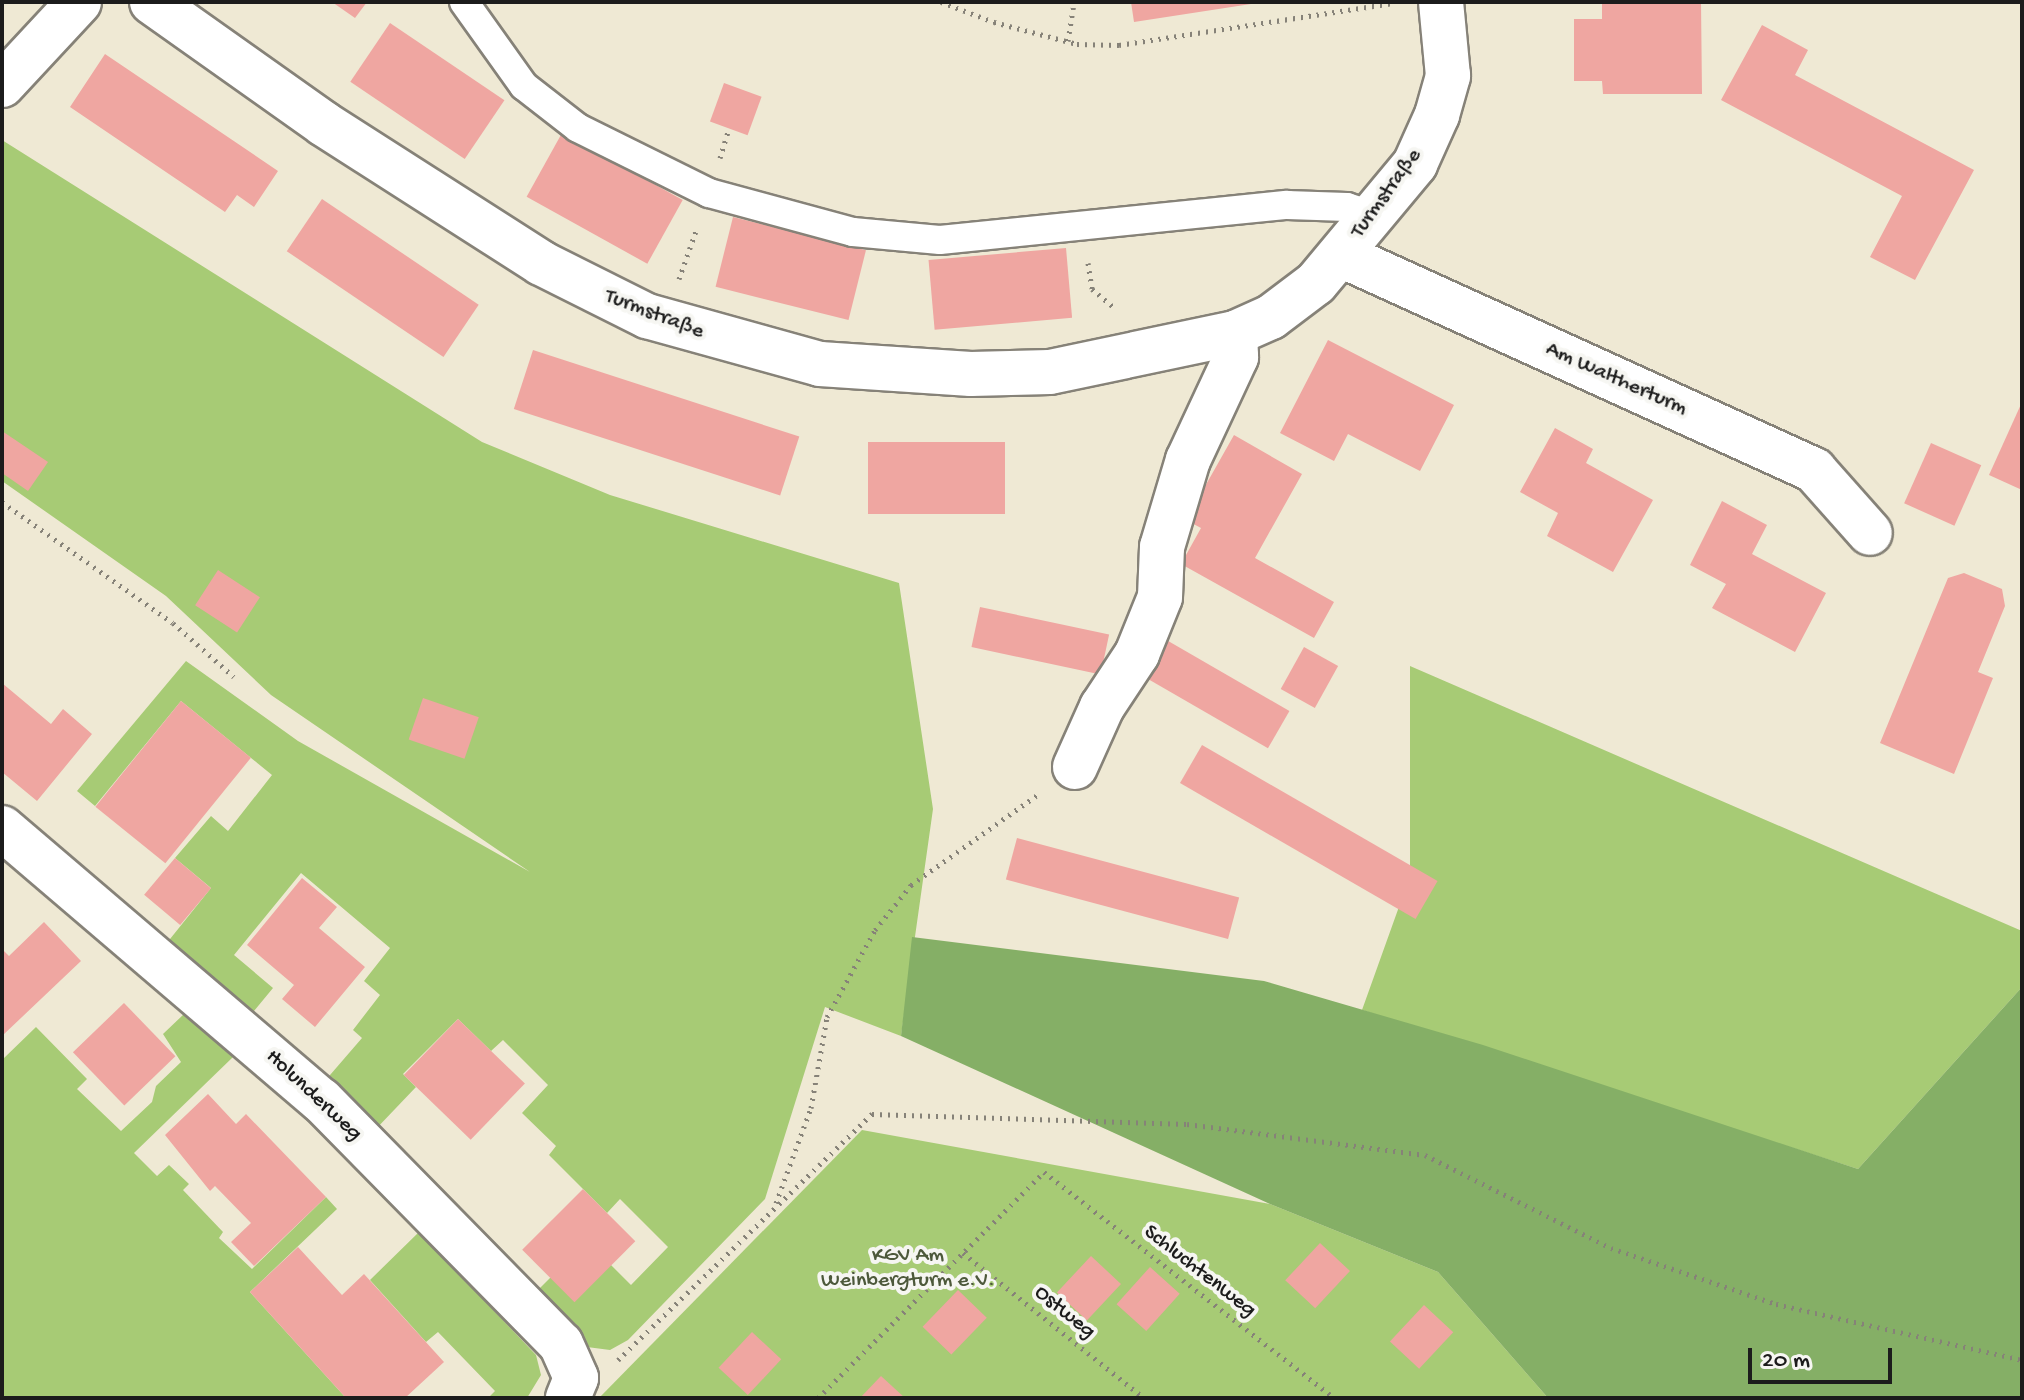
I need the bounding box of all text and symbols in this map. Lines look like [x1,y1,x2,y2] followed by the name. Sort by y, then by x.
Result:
[1346,144,1428,244] street label: Turmstraße
[601,284,707,346] street label: Turmstraße
[1541,337,1691,423] street label: Am Waltherturm
[259,1045,367,1147] street label: Holunderweg
[1137,1220,1261,1324] street label: Schluchtenweg
[821,1243,995,1294] park label: KGV Am Weinbergturm e.V.
[1028,1280,1100,1346] street label: Ostweg
[1752,1332,1896,1382] scale bar
[1762,1347,1810,1376] text: 20 m

